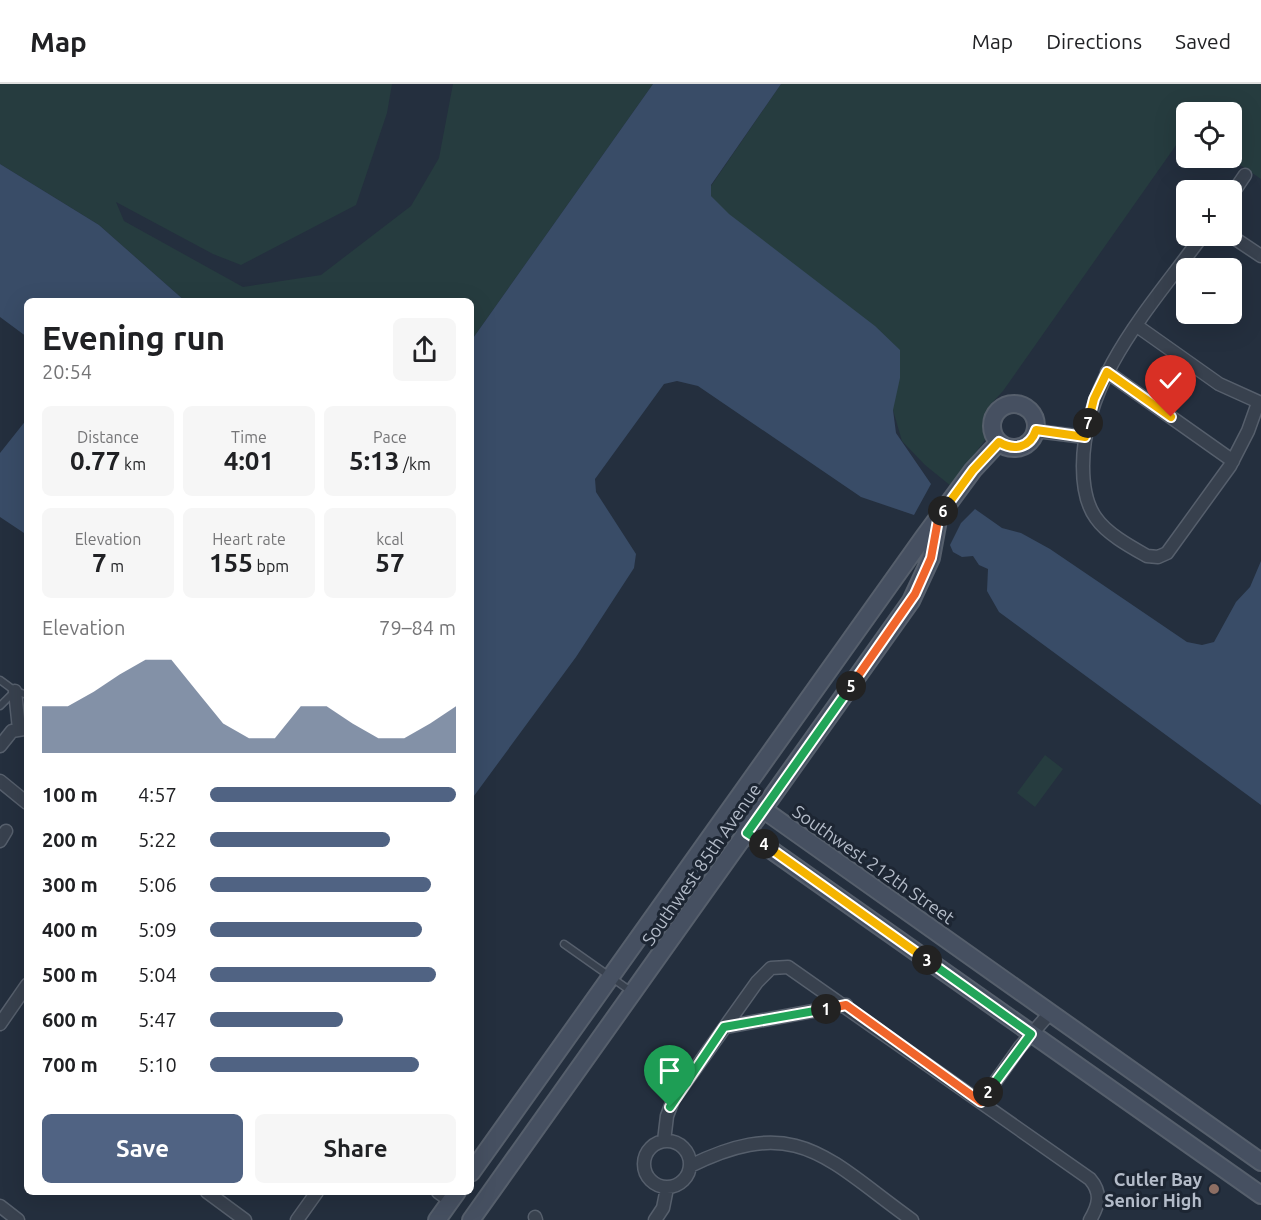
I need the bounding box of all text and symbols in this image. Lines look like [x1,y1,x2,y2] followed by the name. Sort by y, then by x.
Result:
[30,26,87,57] text: Map
[972,29,1013,53] text: Map
[1046,29,1142,53] text: Directions
[1175,29,1231,53] text: Saved
[1176,102,1242,324] map controls
[1176,102,1242,168] button: locate
[1176,180,1242,246] button: +
[1176,258,1242,324] button: −
[393,318,456,381] button: share
[42,319,225,356] text: Evening run
[1145,355,1196,417] pin
[42,360,92,383] text: 20:54
[1154,364,1187,397] icon: check
[1073,408,1103,438] pin: 7
[1083,414,1093,432] text: 7
[77,428,139,446] text: Distance
[231,428,267,446] text: Time
[373,428,407,446] text: Pace
[70,446,120,475] text: 0.77
[224,446,274,475] text: 4:01
[349,446,399,475] text: 5:13
[120,455,146,473] text: km
[399,455,431,473] text: /km
[928,496,958,526] pin: 6
[938,502,948,520] text: 6
[75,530,141,548] text: Elevation
[212,530,286,548] text: Heart rate
[376,530,404,548] text: kcal
[92,548,107,577] text: 7
[209,548,253,577] text: 155
[375,548,405,577] text: 57
[107,557,124,575] text: m
[253,557,289,575] text: bpm
[42,616,125,639] text: Elevation
[379,616,456,639] text: 79–84 m
[836,671,866,701] pin: 5
[846,677,856,695] text: 5
[637,779,765,949] street label: Southwest 85th Avenue
[42,783,98,806] text: 100 m
[138,783,177,806] text: 4:57
[789,801,959,927] street label: Southwest 212th Street
[42,828,98,851] text: 200 m
[138,828,177,851] text: 5:22
[749,829,779,859] pin: 4
[759,835,769,853] text: 4
[42,873,98,896] text: 300 m
[138,873,177,896] text: 5:06
[42,918,98,941] text: 400 m
[138,918,177,941] text: 5:09
[912,945,942,975] pin: 3
[922,951,932,969] text: 3
[42,963,98,986] text: 500 m
[138,963,177,986] text: 5:04
[811,994,841,1024] pin: 1
[821,1000,831,1018] text: 1
[42,1008,98,1031] text: 600 m
[138,1008,177,1031] text: 5:47
[644,1045,695,1107] pin
[42,1053,98,1076] text: 700 m
[138,1053,177,1076] text: 5:10
[653,1054,686,1087] icon: arrive
[973,1077,1003,1107] pin: 2
[983,1083,993,1101] text: 2
[42,1114,243,1183] button: Save
[255,1114,456,1183] button: Share
[1104,1169,1202,1210] place label: Cutler Bay Senior High
[1207,1182,1221,1196] marker: Cutler Bay Senior High

